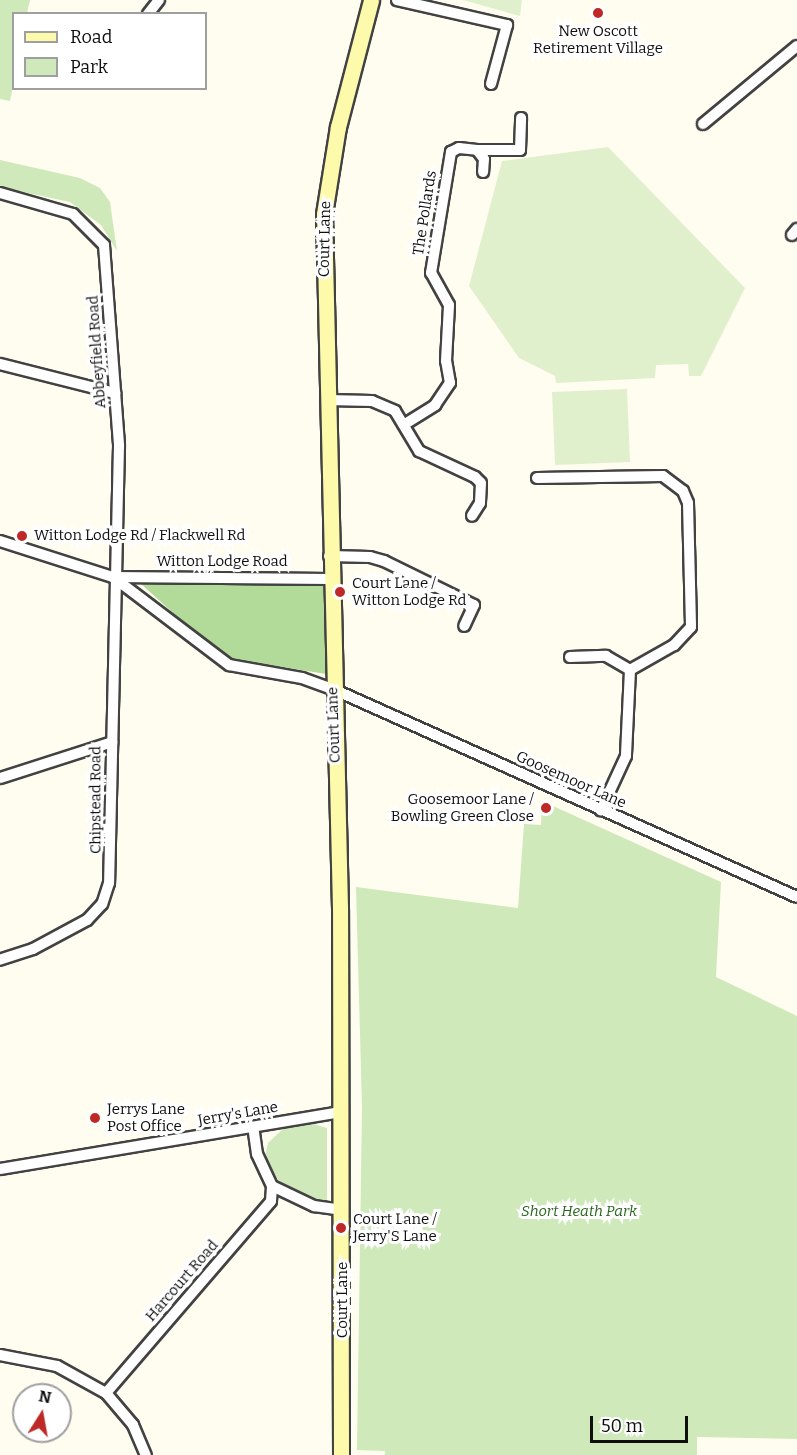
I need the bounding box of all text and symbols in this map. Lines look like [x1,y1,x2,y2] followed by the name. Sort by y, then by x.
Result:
[591,6,605,20] marker: New Oscott Retirement Village
[12,12,207,90] legend
[533,22,663,57] place label: New Oscott Retirement Village
[70,26,112,48] text: Road
[70,56,108,78] text: Park
[409,169,441,257] street label: The Pollards
[315,201,335,277] street label: Court Lane
[84,295,110,409] street label: Abbeyfield Road
[34,527,245,545] place label: Witton Lodge Rd / Flackwell Rd
[15,529,29,543] marker: Witton Lodge Rd / Flackwell Rd
[156,553,288,571] street label: Witton Lodge Road
[352,574,466,609] place label: Court Lane / Witton Lodge Rd
[333,585,347,599] marker: Court Lane / Witton Lodge Rd
[324,687,344,763] street label: Court Lane
[87,746,105,854] street label: Chipstead Road
[513,748,629,812] street label: Goosemoor Lane
[391,790,534,825] place label: Goosemoor Lane / Bowling Green Close
[539,801,553,815] marker: Goosemoor Lane / Bowling Green Close
[197,1098,279,1130] street label: Jerry's Lane
[107,1100,185,1135] place label: Jerrys Lane Post Office
[88,1111,102,1125] marker: Jerrys Lane Post Office
[521,1203,637,1221] park label: Short Heath Park
[353,1210,437,1245] place label: Court Lane / Jerry'S Lane
[334,1221,348,1235] marker: Court Lane / Jerry'S Lane
[142,1237,222,1325] street label: Harcourt Road
[334,1262,352,1338] street label: Court Lane
[12,1383,72,1443] north arrow
[37,1386,53,1407] text: N
[593,1404,690,1442] scale bar
[601,1415,643,1437] text: 50 m

